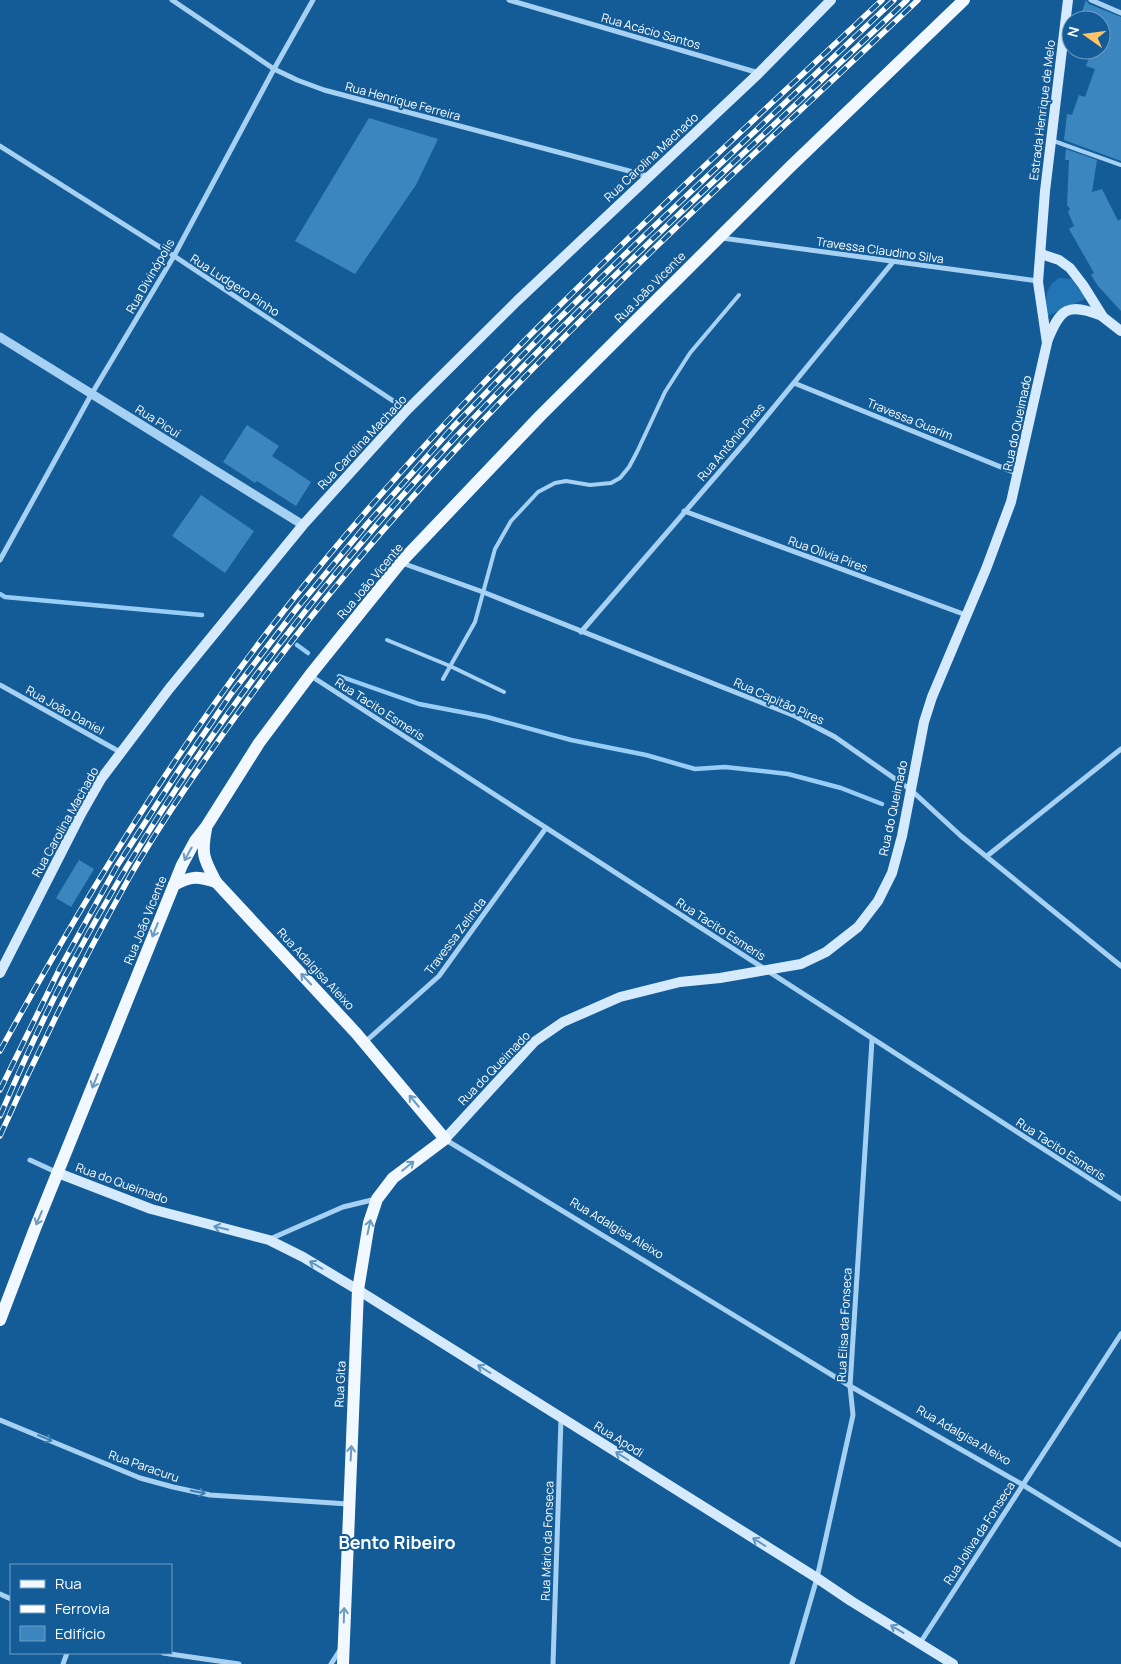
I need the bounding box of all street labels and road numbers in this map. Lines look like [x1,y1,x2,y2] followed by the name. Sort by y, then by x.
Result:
[599,9,703,53] street label: Rua Acácio Santos
[1025,39,1059,181] street label: Estrada Henrique de Melo
[343,77,463,125] street label: Rua Henrique Ferreira
[600,109,702,205] street label: Rua Carolina Machado
[815,233,945,267] street label: Travessa Claudino Silva
[122,235,178,317] street label: Rua Divinópolis
[611,248,689,326] street label: Rua João Vicente
[187,250,283,320] street label: Rua Ludgero Pinho
[999,374,1035,472] street label: Rua do Queimado
[314,391,410,493] street label: Rua Carolina Machado
[865,394,955,444] street label: Travessa Guarim
[693,399,769,485] street label: Rua Antônio Pires
[132,400,184,442] street label: Rua Picuí
[786,532,870,576] street label: Rua Olivia Pires
[333,539,407,623] street label: Rua João Vicente
[731,673,827,729] street label: Rua Capitão Pires
[332,674,428,744] street label: Rua Tacito Esmeris
[23,681,107,739] street label: Rua João Daniel
[875,759,911,857] street label: Rua do Queimado
[28,764,102,880] street label: Rua Carolina Machado
[119,873,171,967] street label: Rua João Vicente
[420,894,490,978] street label: Travessa Zelinda
[673,894,769,964] street label: Rua Tacito Esmeris
[273,924,359,1014] street label: Rua Adalgisa Aleixo
[454,1027,534,1109] street label: Rua do Queimado
[1013,1114,1109,1184] street label: Rua Tacito Esmeris
[73,1158,171,1208] street label: Rua do Queimado
[567,1193,667,1263] street label: Rua Adalgisa Aleixo
[833,1267,855,1383] street label: Rua Elisa da Fonseca
[330,1360,350,1408] street label: Rua Gita
[914,1401,1014,1469] street label: Rua Adalgisa Aleixo
[591,1417,647,1461] street label: Rua Apodi
[107,1446,181,1486] street label: Rua Paracuru
[939,1478,1019,1588] street label: Rua Joliva da Fonseca
[536,1481,558,1601] street label: Rua Mário da Fonseca

